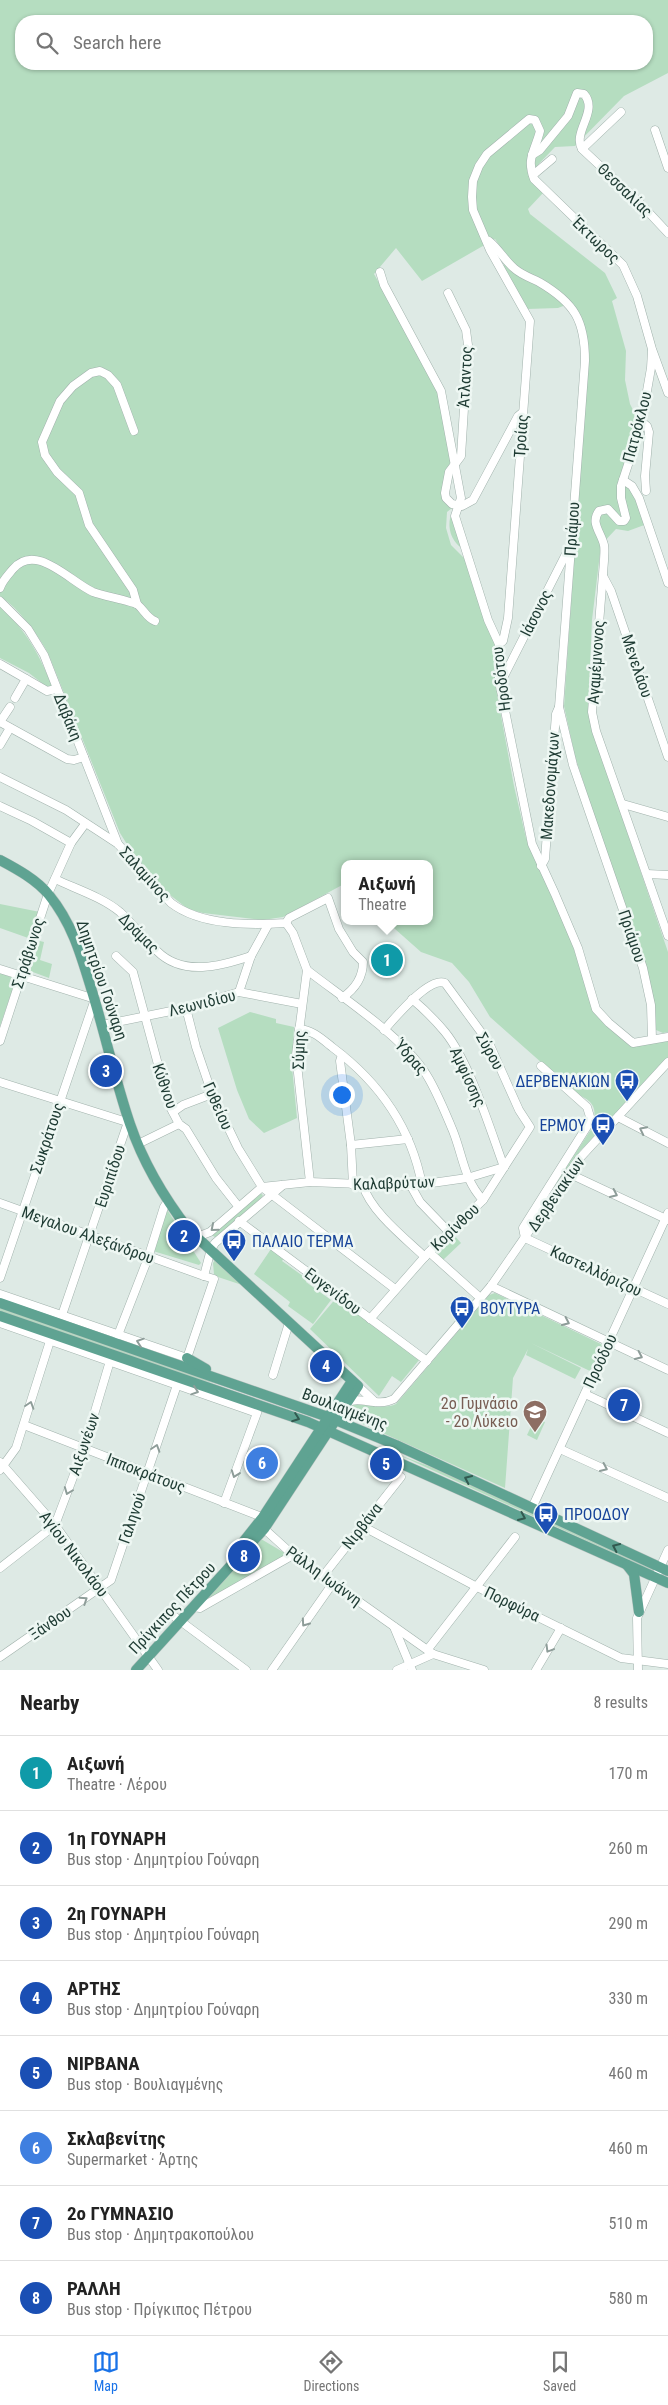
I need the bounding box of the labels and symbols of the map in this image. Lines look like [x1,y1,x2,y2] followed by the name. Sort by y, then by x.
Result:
[594,159,656,221] street label: Θεσσαλίας
[567,212,624,267] street label: Έκτωρος
[454,346,476,408] street label: Άτλαντος
[618,389,656,465] street label: Πατρόκλου
[510,414,532,458] street label: Τροίας
[561,501,583,557] street label: Πριάμου
[516,586,556,640] street label: Ιάσονος
[584,619,608,705] street label: Αγαμέμνονος
[617,632,657,700] street label: Μενελάου
[488,646,514,712] street label: Ηροδότου
[50,690,86,744] street label: Δαβάκη
[537,731,563,841] street label: Μακεδονομάχων
[116,843,174,905] street label: Σαλαμίνος
[614,907,650,965] street label: Πριάμου
[115,909,163,957] street label: Δράμας
[8,915,48,991] street label: Στράβωνος
[73,917,131,1043] street label: Δημητρίου Γούναρη
[371,941,403,979] pin: 1
[167,986,237,1020] street label: Λεωνιδίου
[472,1029,508,1073] street label: Σύρου
[289,1030,309,1070] street label: Σύμης
[390,1035,431,1079] street label: Ύδρας
[446,1044,490,1110] street label: Αμφίσσης
[90,1052,122,1090] pin: 3
[148,1061,182,1111] street label: Κύθνου
[614,1068,640,1102] bus stop icon: ΔΕΡΒΕΝΑΚΙΩΝ
[515,1072,610,1091] place label: ΔΕΡΒΕΝΑΚΙΩΝ
[199,1079,237,1133] street label: Γυθείου
[329,1082,355,1108] your location
[26,1100,68,1176] street label: Σωκράτους
[590,1112,616,1146] bus stop icon: ΕΡΜΟΥ
[539,1116,587,1135] place label: ΕΡΜΟΥ
[639,1126,648,1136] one-way arrow
[91,1142,129,1210] street label: Ευριπίδου
[523,1153,589,1235] street label: Δερβενακίων
[353,1172,435,1194] street label: Καλαβρύτων
[609,1188,618,1199] one-way arrow
[427,1199,483,1255] street label: Κορίνθου
[19,1202,157,1268] street label: Μεγαλου Αλεξάνδρου
[168,1217,200,1255] pin: 2
[211,1222,220,1230] one-way arrow
[221,1228,247,1262] bus stop icon: ΠΑΛΑΙΟ ΤΕΡΜΑ
[252,1232,353,1251] place label: ΠΑΛΑΙΟ ΤΕΡΜΑ
[547,1242,645,1300] street label: Καστελλόριζου
[301,1264,365,1318] street label: Ευγενίδου
[449,1295,475,1329] bus stop icon: ΒΟΥΤΥΡΑ
[480,1299,540,1318] place label: ΒΟΥΤΥΡΑ
[561,1316,570,1326] one-way arrow
[579,1331,621,1391] street label: Προόδου
[137,1338,145,1348] one-way arrow
[310,1347,342,1385] pin: 4
[633,1350,642,1360] one-way arrow
[300,1384,390,1434] street label: Βουλιαγμένης
[190,1385,198,1395] one-way arrow
[608,1386,640,1424] pin: 7
[441,1394,518,1431] place label: 2ο Γυμνάσιο - 2ο Λύκειο
[522,1399,548,1433] school or university icon: 2ο Γυμνάσιο - 2ο Λύκειο
[24,1401,34,1410] one-way arrow
[64,1410,104,1478] street label: Αιξωνέων
[291,1412,300,1422] one-way arrow
[150,1444,160,1452] one-way arrow
[246,1444,278,1482] pin: 6
[370,1445,402,1483] pin: 5
[104,1449,188,1497] street label: Ιπποκράτους
[599,1462,608,1473] one-way arrow
[231,1470,241,1478] one-way arrow
[464,1474,473,1485] one-way arrow
[64,1486,74,1495] one-way arrow
[114,1490,150,1546] street label: Γαληνού
[338,1499,386,1553] street label: Νιρβάνα
[533,1501,559,1535] bus stop icon: ΠΡΟΟΔΟΥ
[564,1505,630,1524] place label: ΠΡΟΟΔΟΥ
[36,1507,112,1601] street label: Αγίου Νικολάου
[517,1510,526,1521] one-way arrow
[228,1537,260,1575] pin: 8
[282,1542,366,1610] street label: Ράλλη Ιωάννη
[612,1543,621,1553] one-way arrow
[125,1558,219,1658] street label: Πρίγκιπος Πέτρου
[481,1582,543,1626] street label: Πορφύρα
[78,1597,87,1606] one-way arrow
[25,1602,75,1644] street label: Ξάνθου
[302,1617,311,1627] one-way arrow
[545,1643,555,1652] one-way arrow

